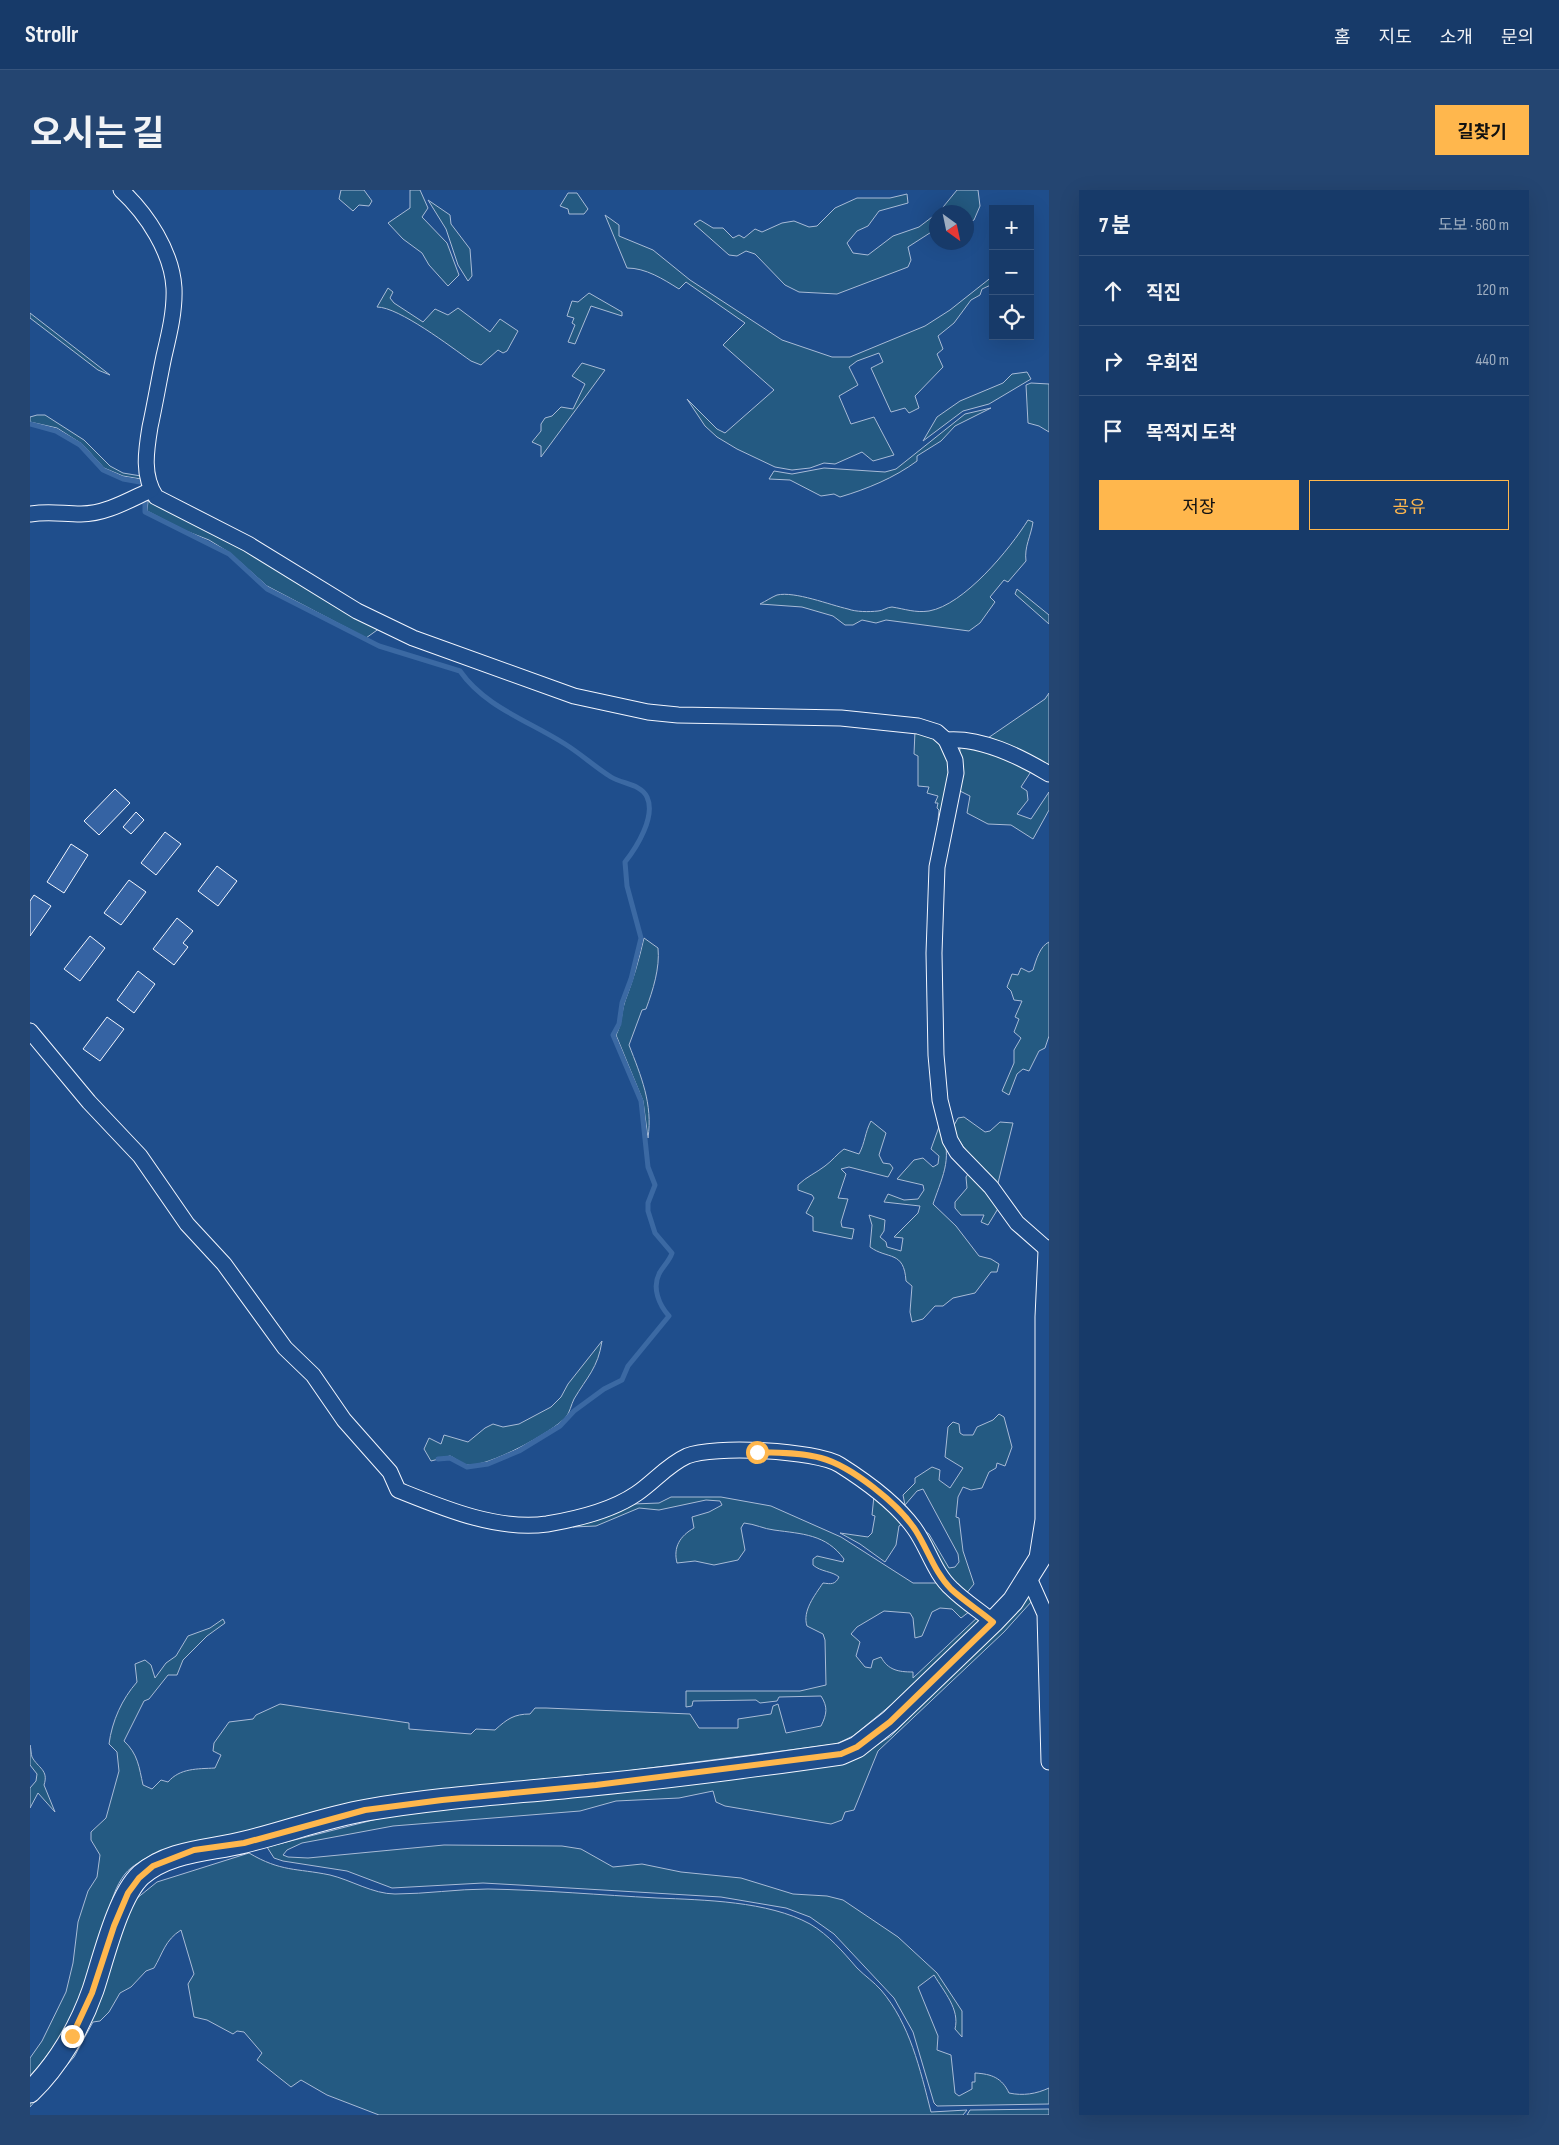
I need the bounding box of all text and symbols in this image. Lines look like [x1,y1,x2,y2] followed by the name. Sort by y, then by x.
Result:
[25,20,79,49] text: Strollr
[1334,27,1351,48] text: 홈
[1379,27,1412,48] text: 지도
[1440,27,1473,48] text: 소개
[1501,27,1534,48] text: 문의
[1435,105,1529,155] button: 길찾기
[30,113,164,156] text: 오시는 길
[929,205,974,250] north arrow
[989,205,1034,340] map controls
[989,205,1034,250] button: +
[1099,213,1131,238] text: 7 분
[1438,216,1509,235] text: 도보 · 560 m
[989,250,1034,295] button: −
[1099,277,1127,305] icon: ahead
[1477,281,1509,300] text: 120 m
[1146,282,1181,305] text: 직진
[989,295,1034,340] button: locate
[1099,347,1127,375] icon: right
[1476,351,1509,370] text: 440 m
[1146,352,1198,375] text: 우회전
[1099,417,1127,445] icon: arrive
[1146,422,1236,445] text: 목적지 도착
[1099,480,1299,530] button: 저장
[1309,480,1509,530] button: 공유
[746,1441,769,1464] route start
[61,2025,84,2048] route end

